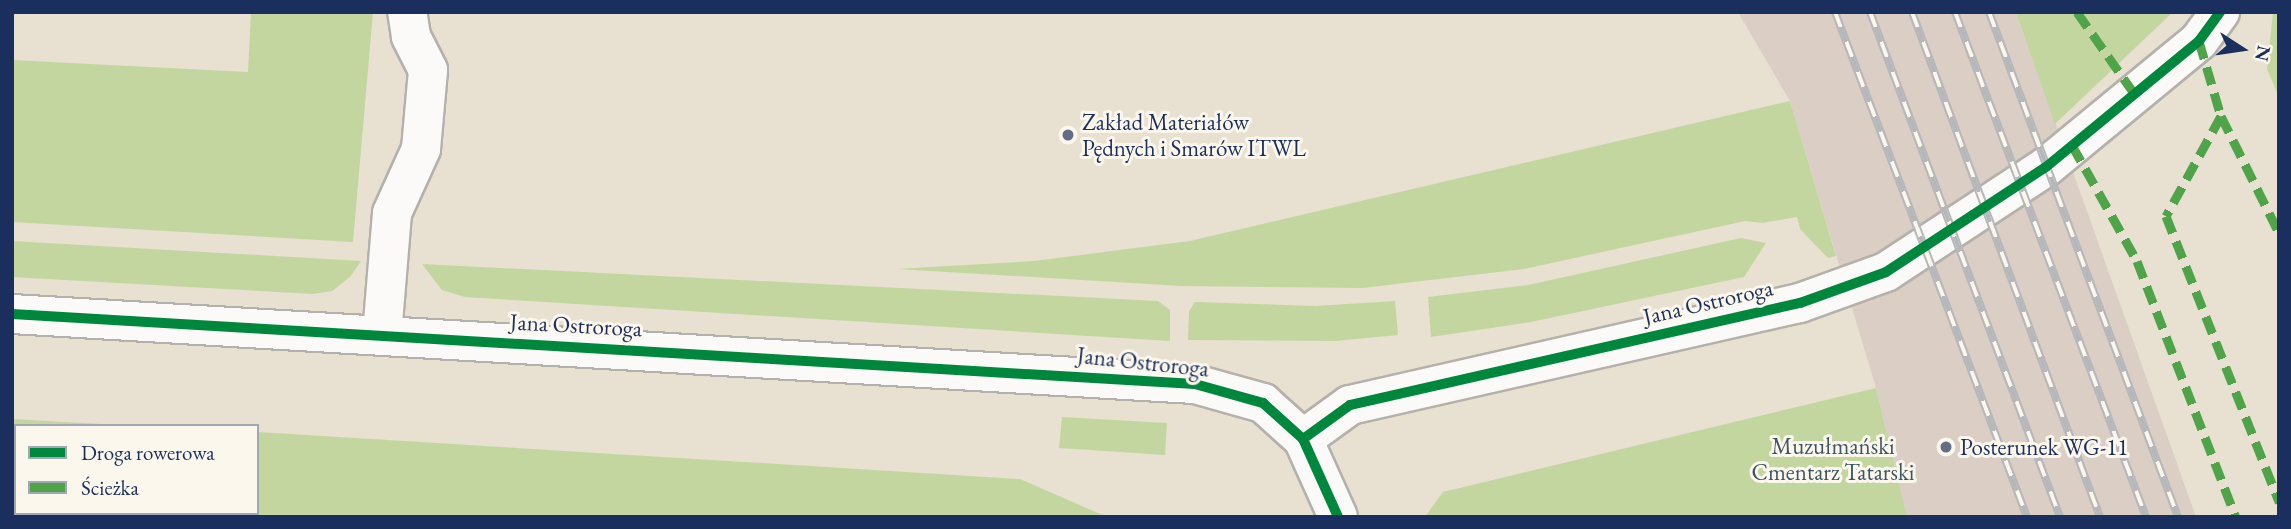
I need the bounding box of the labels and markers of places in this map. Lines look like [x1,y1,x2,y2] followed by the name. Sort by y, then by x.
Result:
[1082,108,1306,162] place label: Zakład Materiałów Pędnych i Smarów ITWL
[1060,127,1076,143] marker: Zakład Materiałów Pędnych i Smarów ITWL
[1960,433,2128,461] place label: Posterunek WG-11
[1938,439,1954,455] marker: Posterunek WG-11

